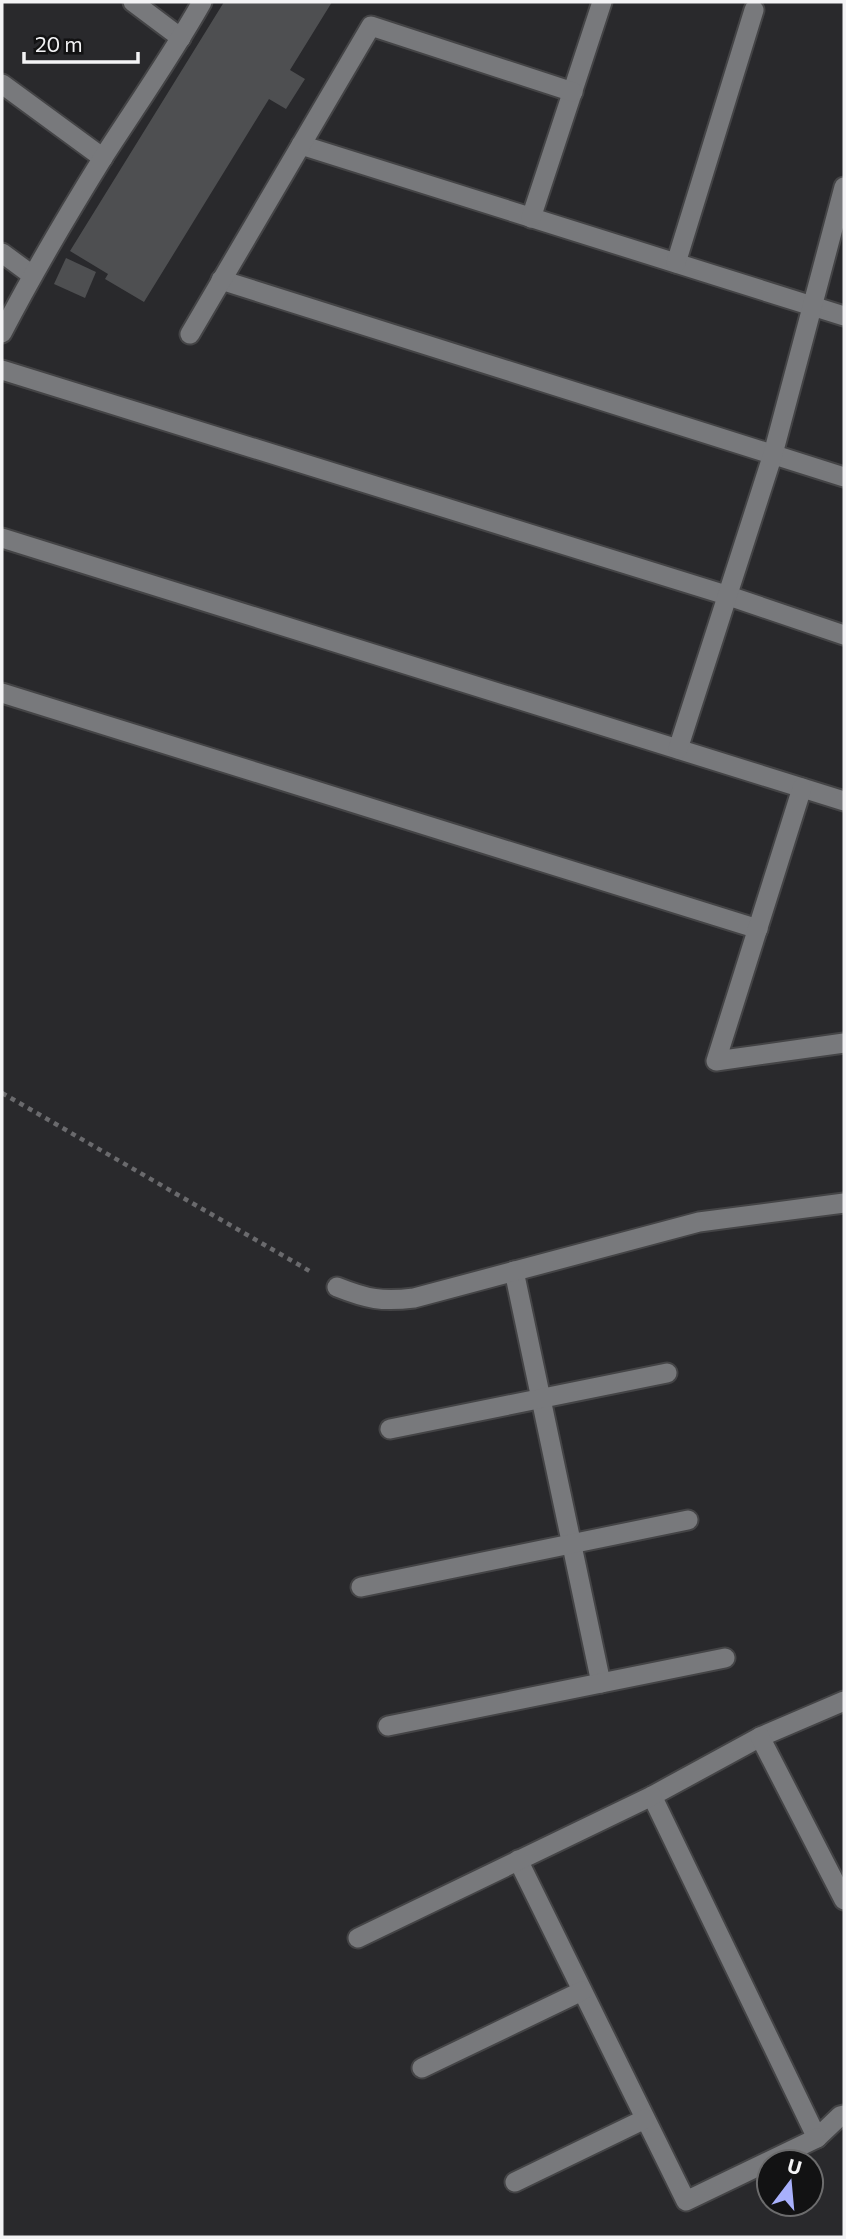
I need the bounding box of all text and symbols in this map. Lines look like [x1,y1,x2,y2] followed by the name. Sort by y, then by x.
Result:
[24,21,138,65] scale bar
[35,31,83,56] text: 20 m
[755,2148,825,2218] north arrow
[785,2153,805,2179] text: U

